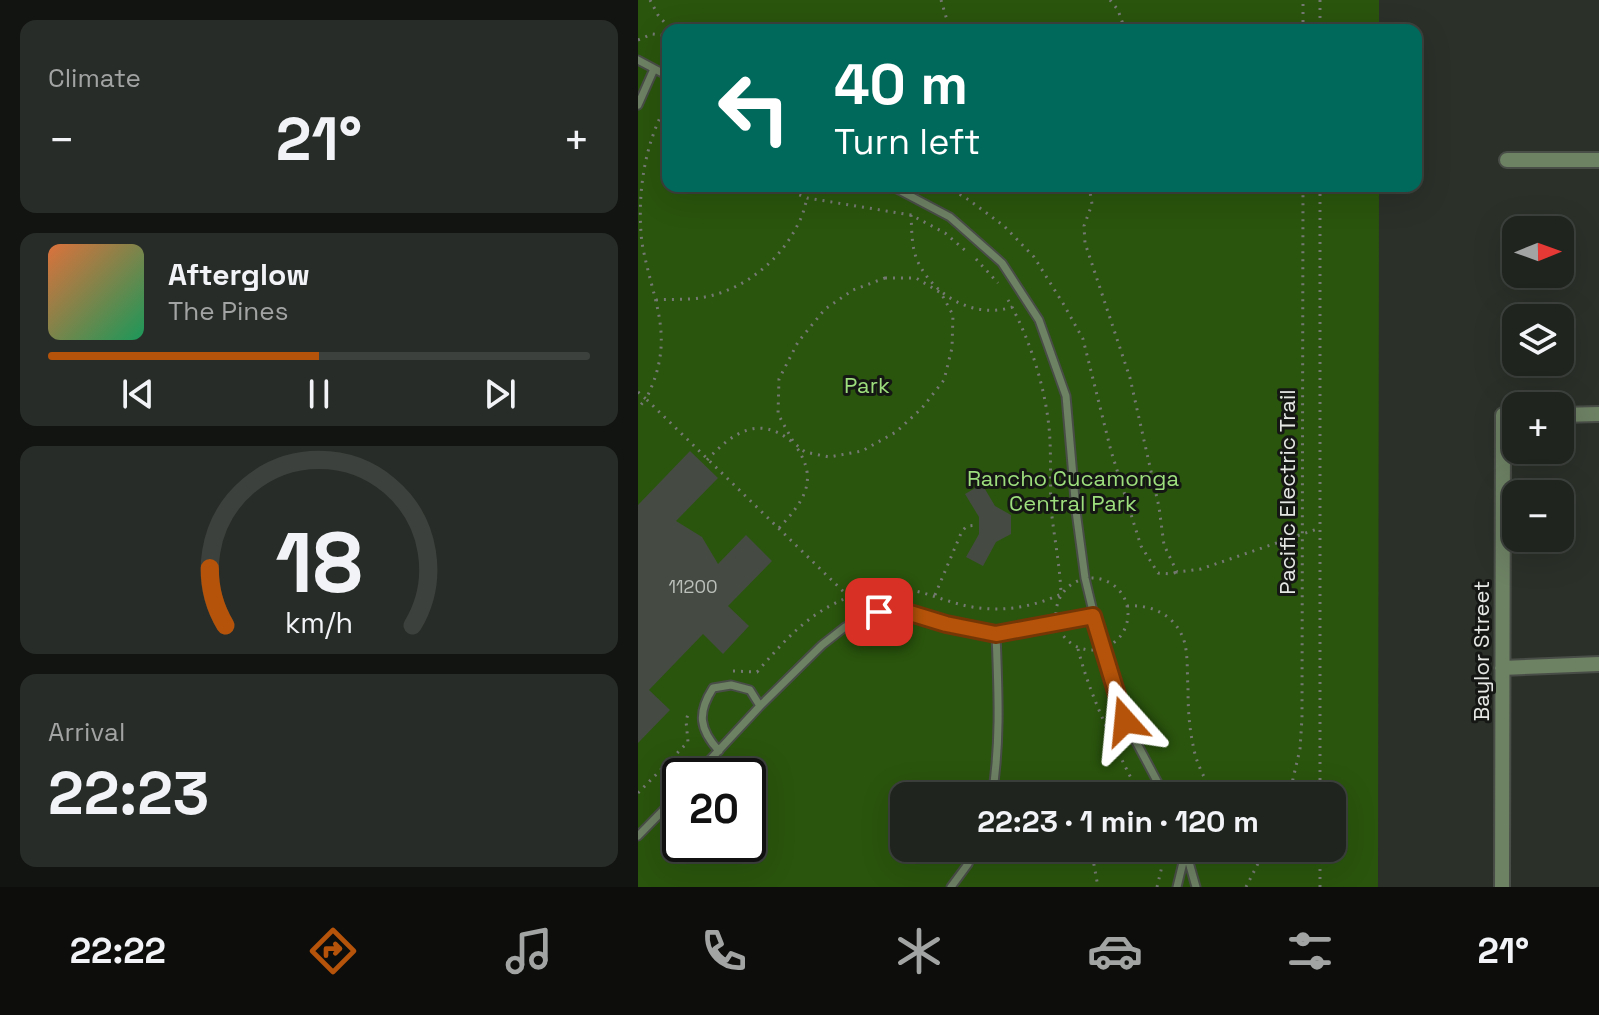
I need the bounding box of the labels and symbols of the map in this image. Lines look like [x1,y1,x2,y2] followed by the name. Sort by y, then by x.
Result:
[1502,216,1574,288] north arrow
[844,371,890,399] park label: Park
[1273,389,1301,595] street label: Pacific Electric Trail
[967,464,1179,517] park label: Rancho Cucamonga Central Park
[669,575,717,598] house number: 11200
[845,578,913,646] pin
[1467,581,1495,721] street label: Baylor Street
[1083,679,1167,763] position arrow
[662,758,766,862] speed limit sign: 20

